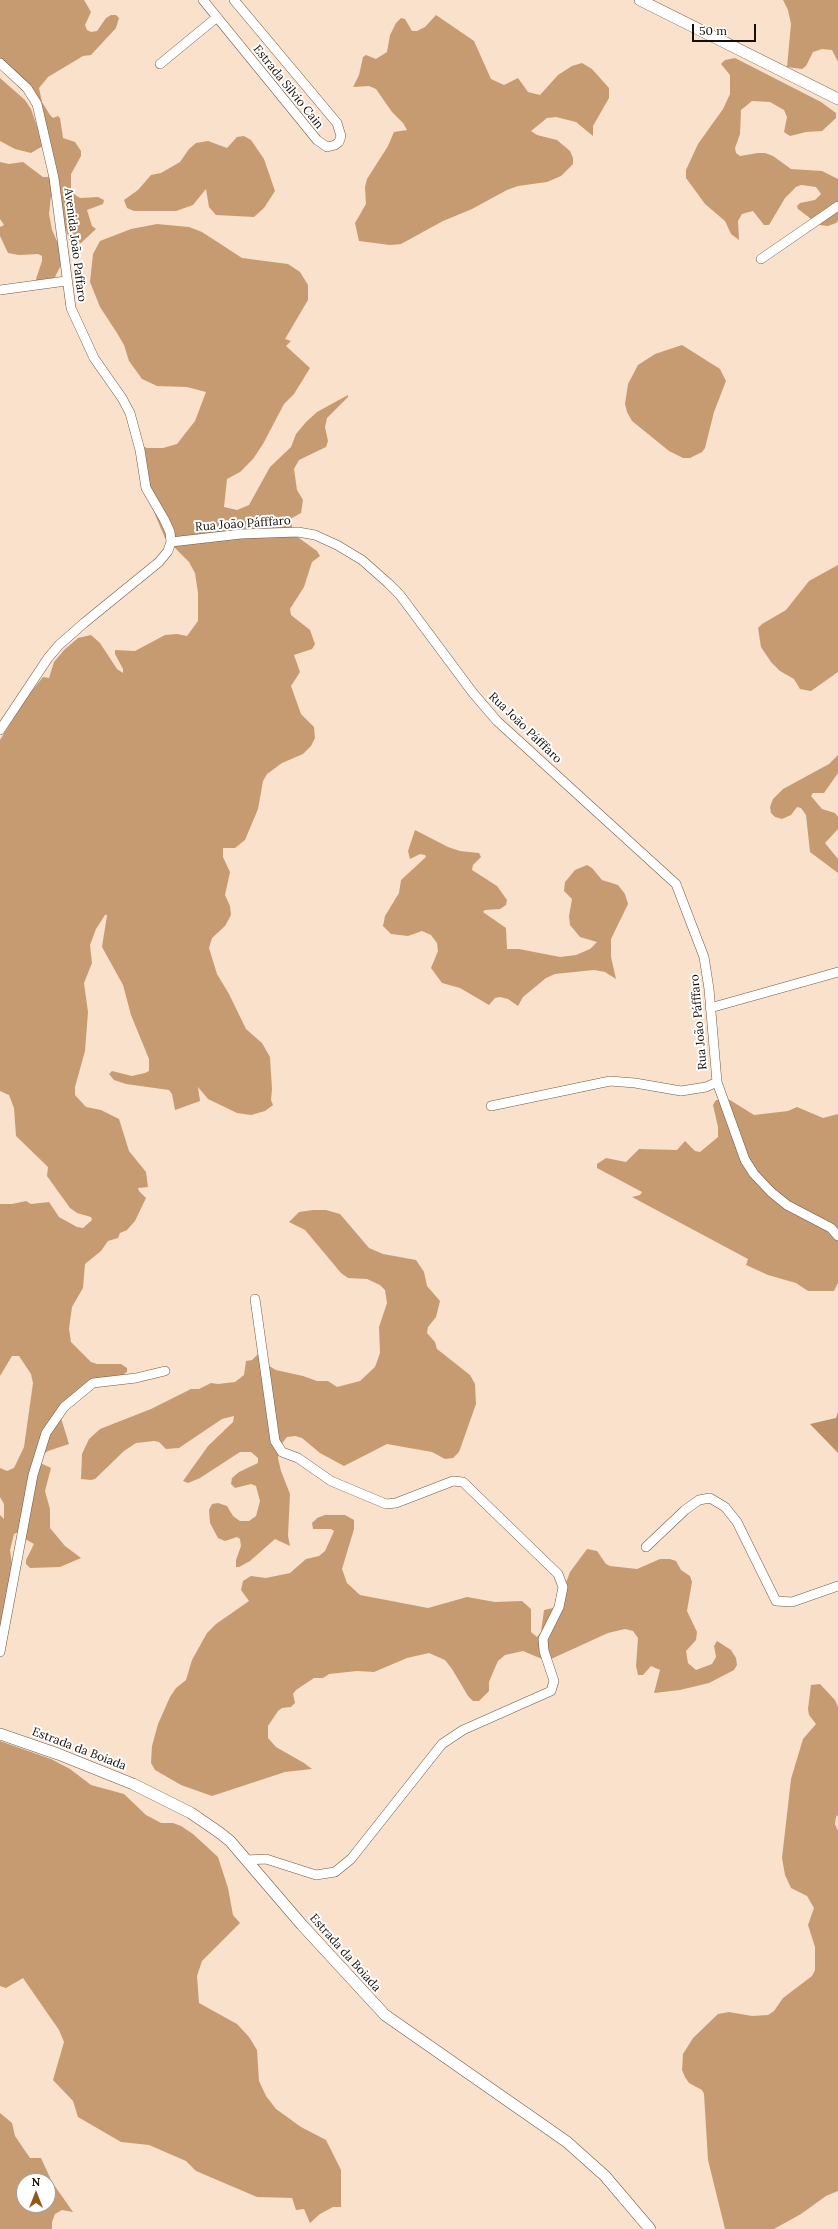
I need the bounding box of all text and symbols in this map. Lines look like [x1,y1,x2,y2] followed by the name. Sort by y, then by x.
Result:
[694,16,758,42] scale bar
[699,23,727,38] text: 50 m
[250,42,326,132] street label: Estrada Silvio Cain
[61,187,89,303] street label: Avenida João Paffaro
[195,513,291,535] street label: Rua João Páfffaro
[485,689,565,767] street label: Rua João Páfffaro
[688,974,710,1070] street label: Rua João Páfffaro
[30,1724,128,1774] street label: Estrada da Boiada
[306,1911,384,1995] street label: Estrada da Boiada
[16,2173,56,2213] north arrow
[32,2175,40,2189] text: N

